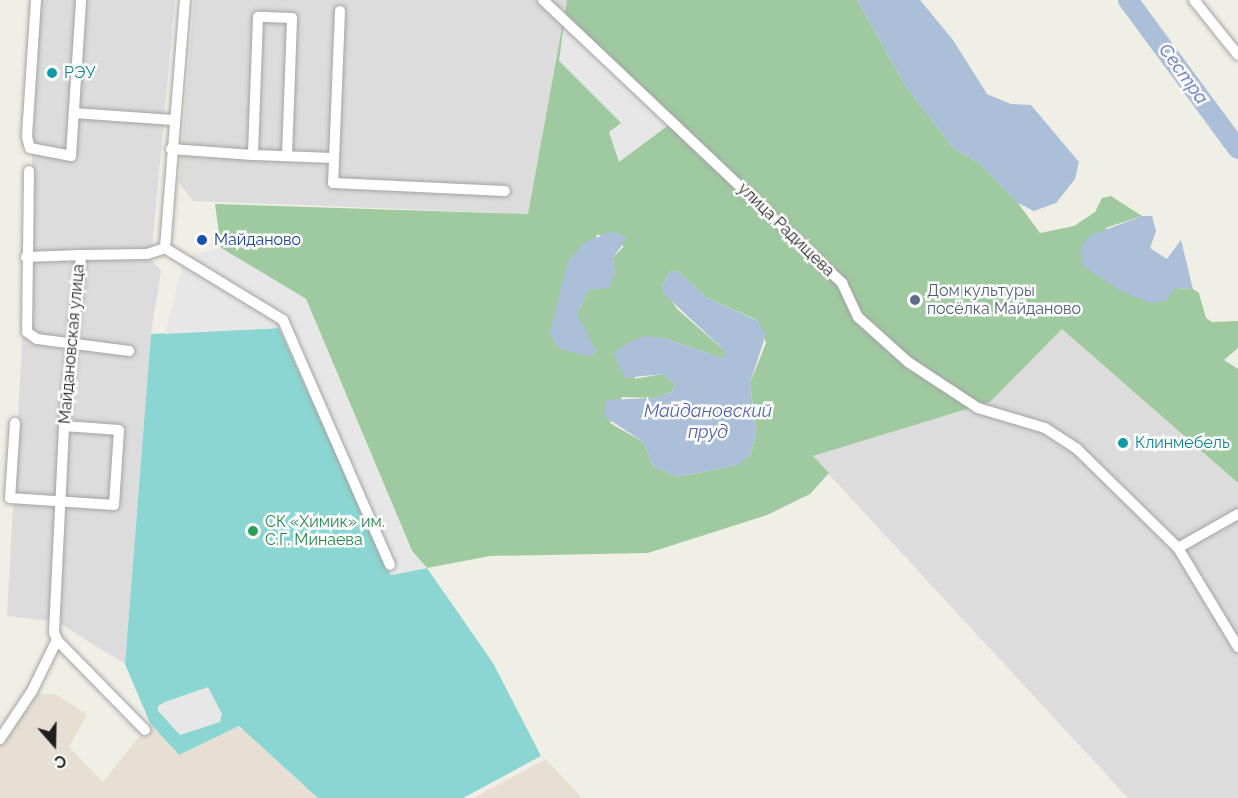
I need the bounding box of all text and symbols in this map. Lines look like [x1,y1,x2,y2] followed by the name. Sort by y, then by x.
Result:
[1154,40,1212,108] water label: Сестра
[64,63,95,83] place label: РЭУ
[45,66,59,80] marker: РЭУ
[734,179,838,281] street label: улица Радищева
[214,230,301,250] place label: Майданово
[195,233,209,247] marker: Майданово
[55,263,89,425] street label: Майдановская улица
[927,281,1081,319] place label: Дом культуры посёлка Майданово
[908,293,922,307] marker: Дом культуры посёлка Майданово
[644,401,772,444] water label: Майдановский пруд
[1135,433,1230,453] place label: Клинмебель
[1116,436,1130,450] marker: Клинмебель
[265,512,385,550] place label: СК «Химик» им. С.Г. Минаева
[246,524,260,538] marker: СК «Химик» им. С.Г. Минаева
[24,714,84,774] north arrow
[52,751,69,772] text: С

